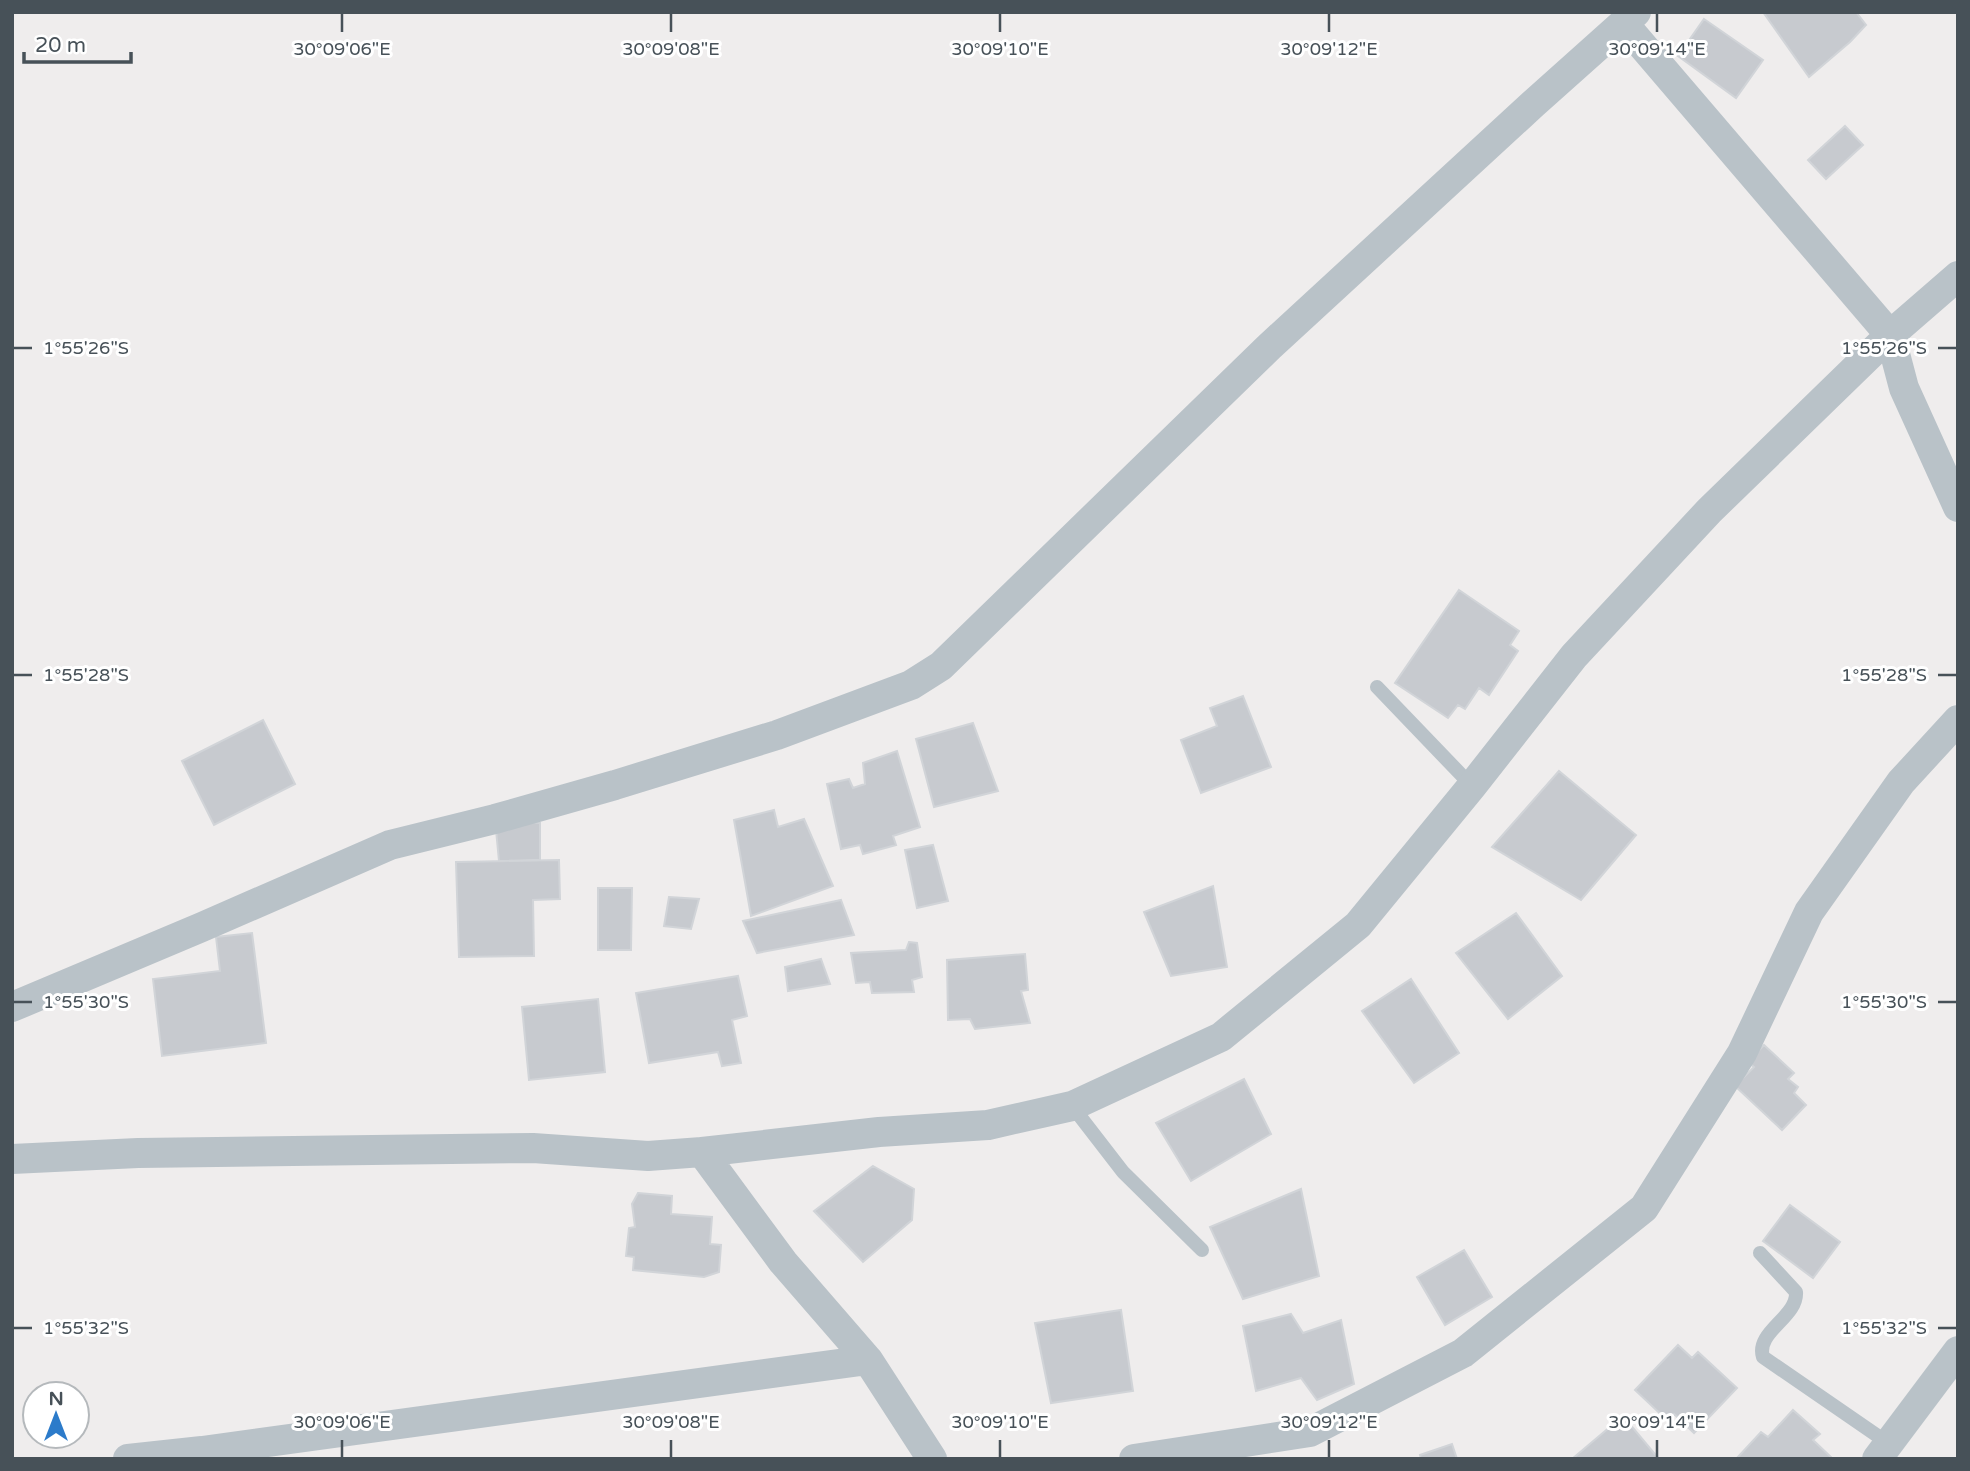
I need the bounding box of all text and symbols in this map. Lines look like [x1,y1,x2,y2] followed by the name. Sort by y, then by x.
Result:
[24,21,131,65] scale bar
[35,33,86,58] text: 20 m
[293,38,391,60] text: 30°09'06"E
[622,38,720,60] text: 30°09'08"E
[951,38,1049,60] text: 30°09'10"E
[1280,38,1378,60] text: 30°09'12"E
[1608,38,1706,60] text: 30°09'14"E
[43,337,129,359] text: 1°55'26"S
[1841,337,1927,359] text: 1°55'26"S
[43,664,129,686] text: 1°55'28"S
[1841,664,1927,686] text: 1°55'28"S
[43,991,129,1013] text: 1°55'30"S
[1841,991,1927,1013] text: 1°55'30"S
[43,1317,129,1339] text: 1°55'32"S
[1841,1317,1927,1339] text: 1°55'32"S
[21,1380,91,1450] north arrow
[48,1388,64,1410] text: N
[293,1411,391,1433] text: 30°09'06"E
[622,1411,720,1433] text: 30°09'08"E
[951,1411,1049,1433] text: 30°09'10"E
[1280,1411,1378,1433] text: 30°09'12"E
[1608,1411,1706,1433] text: 30°09'14"E

